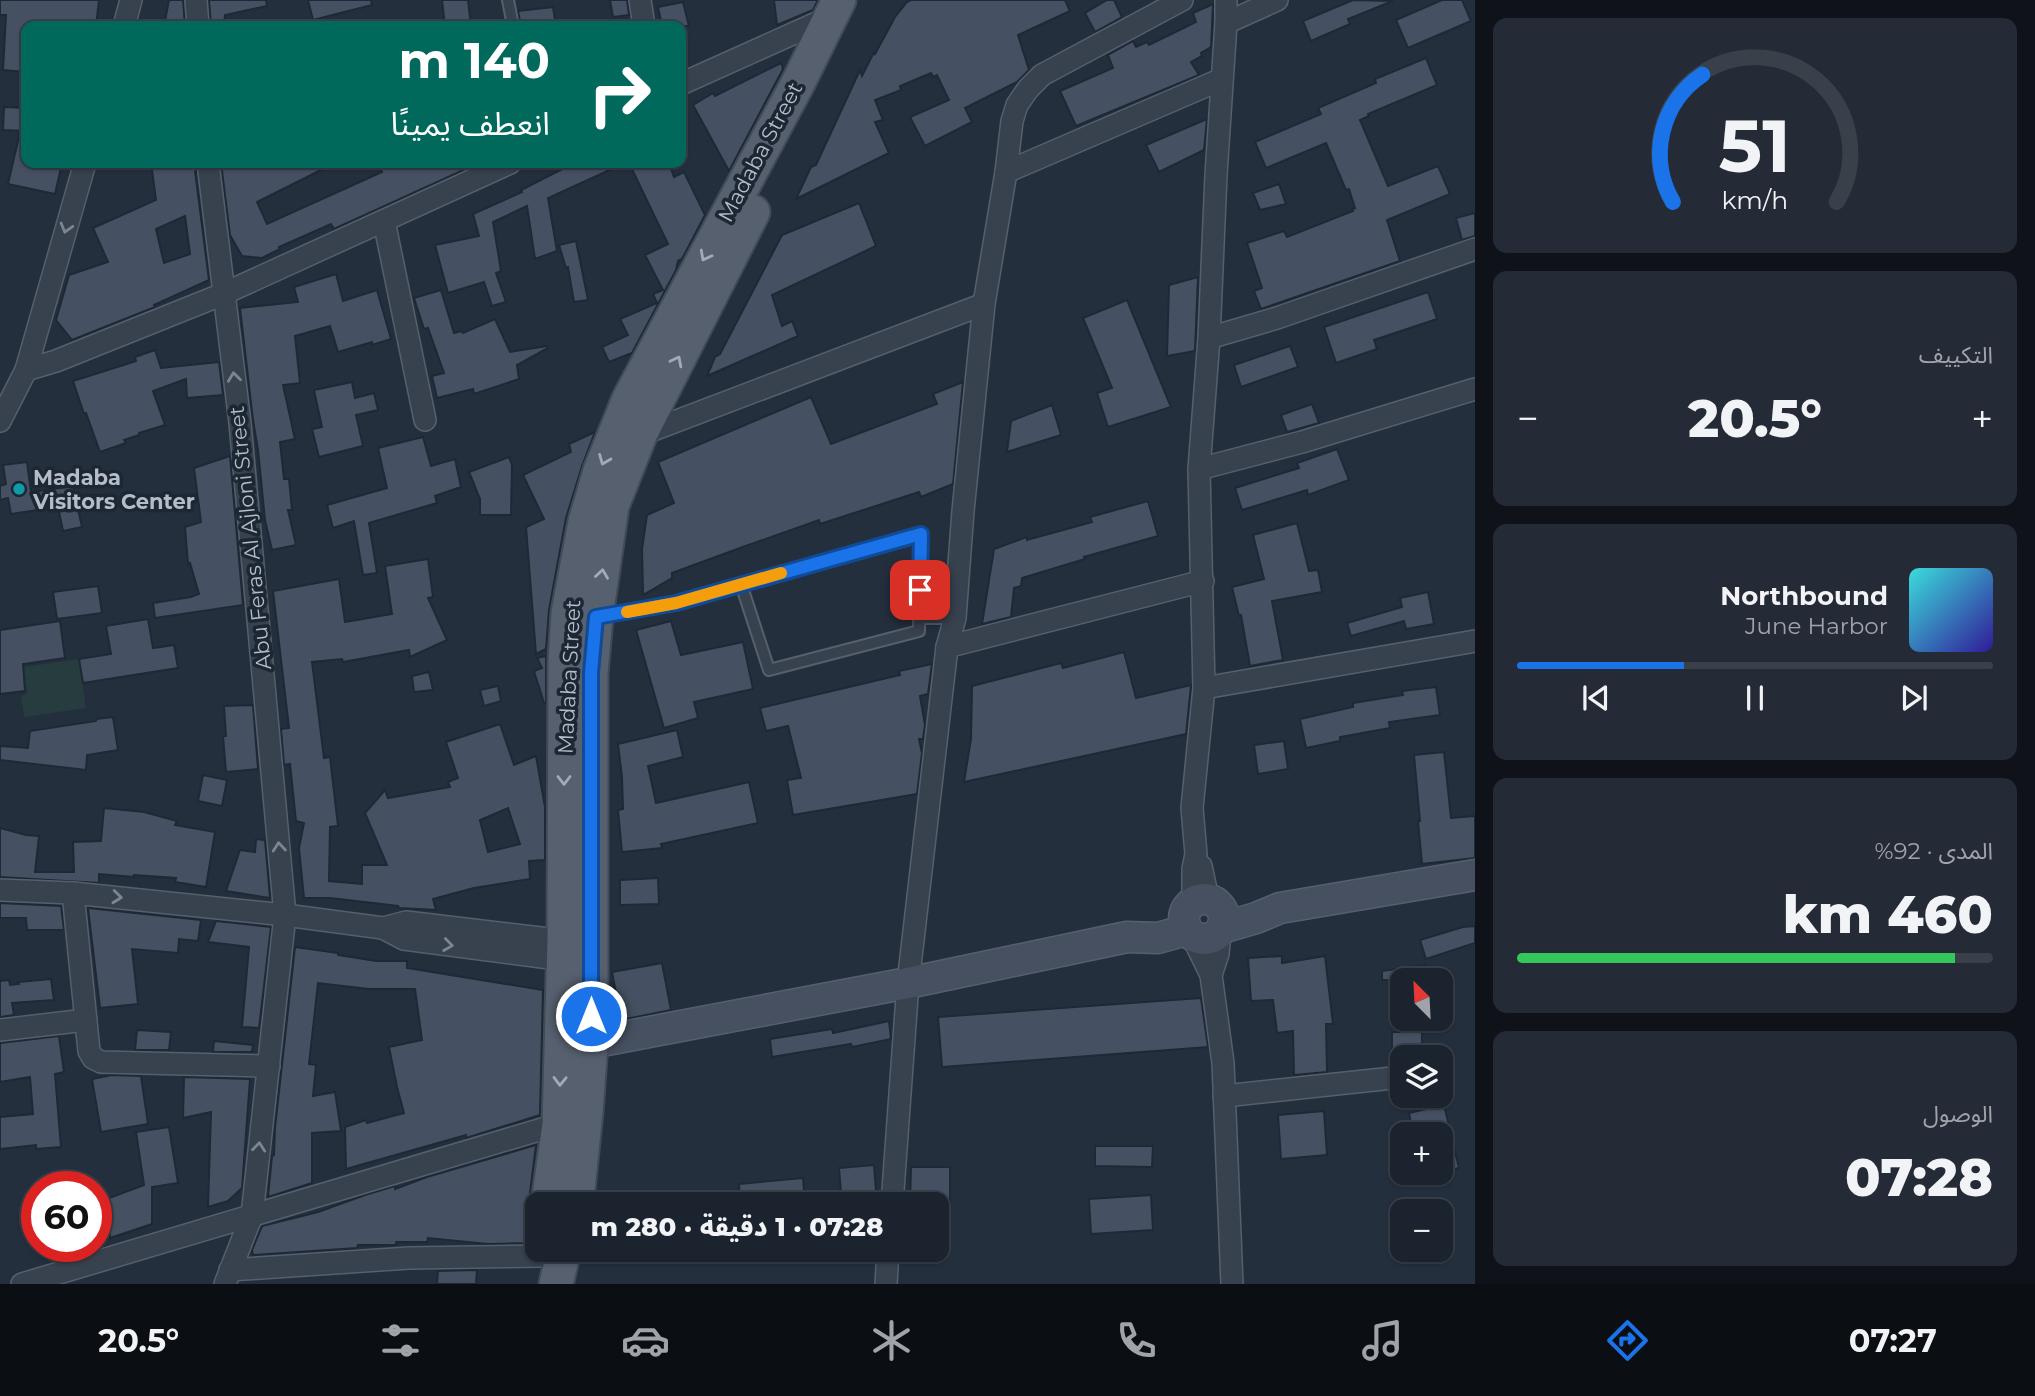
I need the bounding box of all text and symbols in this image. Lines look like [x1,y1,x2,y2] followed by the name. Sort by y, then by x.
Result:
[398,31,550,90] text: 140 m
[574,49,665,140] icon: right
[713,78,807,226] street label: Madaba Street
[1719,102,1791,190] text: 51
[391,104,550,143] text: انعطف يمينًا
[1722,184,1788,214] text: km/h
[60,222,75,234] one-way arrow
[699,248,713,261] one-way arrow
[1919,341,1993,369] text: التكييف
[669,356,683,368] one-way arrow
[226,371,241,382] one-way arrow
[1688,387,1822,450] text: 20.5°
[1517,395,1539,442] text: −
[1971,395,1993,442] text: +
[224,405,276,671] street label: Abu Feras Al Ajloni Street
[599,453,613,465] one-way arrow
[32,465,195,514] place label: Madaba Visitors Center
[11,481,27,497] marker: Madaba Visitors Center
[890,560,950,620] pin
[594,568,609,580] one-way arrow
[901,571,939,609] icon: arrive
[1720,580,1888,612] text: Northbound
[552,599,586,755] street label: Madaba Street
[1745,612,1888,640] text: June Harbor
[1577,679,1615,717] icon: previous
[1736,679,1774,717] icon: pause
[1895,679,1933,717] icon: next
[556,776,572,786] one-way arrow
[1875,837,1993,865] text: المدى · 92%
[272,841,287,852] one-way arrow
[1783,883,1993,946] text: 460 km
[112,889,123,904] one-way arrow
[442,937,454,952] one-way arrow
[1390,968,1452,1031] north arrow
[1390,968,1453,1262] map controls
[554,979,628,1053] position arrow
[1390,1045,1453,1108] button: layers
[553,1076,568,1087] one-way arrow
[1923,1100,1993,1128] text: الوصول
[1390,1122,1453,1185] button: +
[251,1141,266,1153] one-way arrow
[1845,1146,1993,1209] text: 07:28
[21,1171,112,1262] speed limit sign: 60
[1390,1199,1453,1262] button: −
[591,1211,883,1243] text: 07:28 · 1 دقيقة · 280 m
[376,1316,425,1365] icon: filters
[621,1316,670,1365] icon: car
[867,1316,916,1365] icon: climate
[1112,1316,1161,1365] icon: phone
[1358,1316,1407,1365] icon: music
[1603,1316,1652,1365] icon: directions
[98,1321,179,1360] text: 20.5°
[1849,1321,1937,1360] text: 07:27

